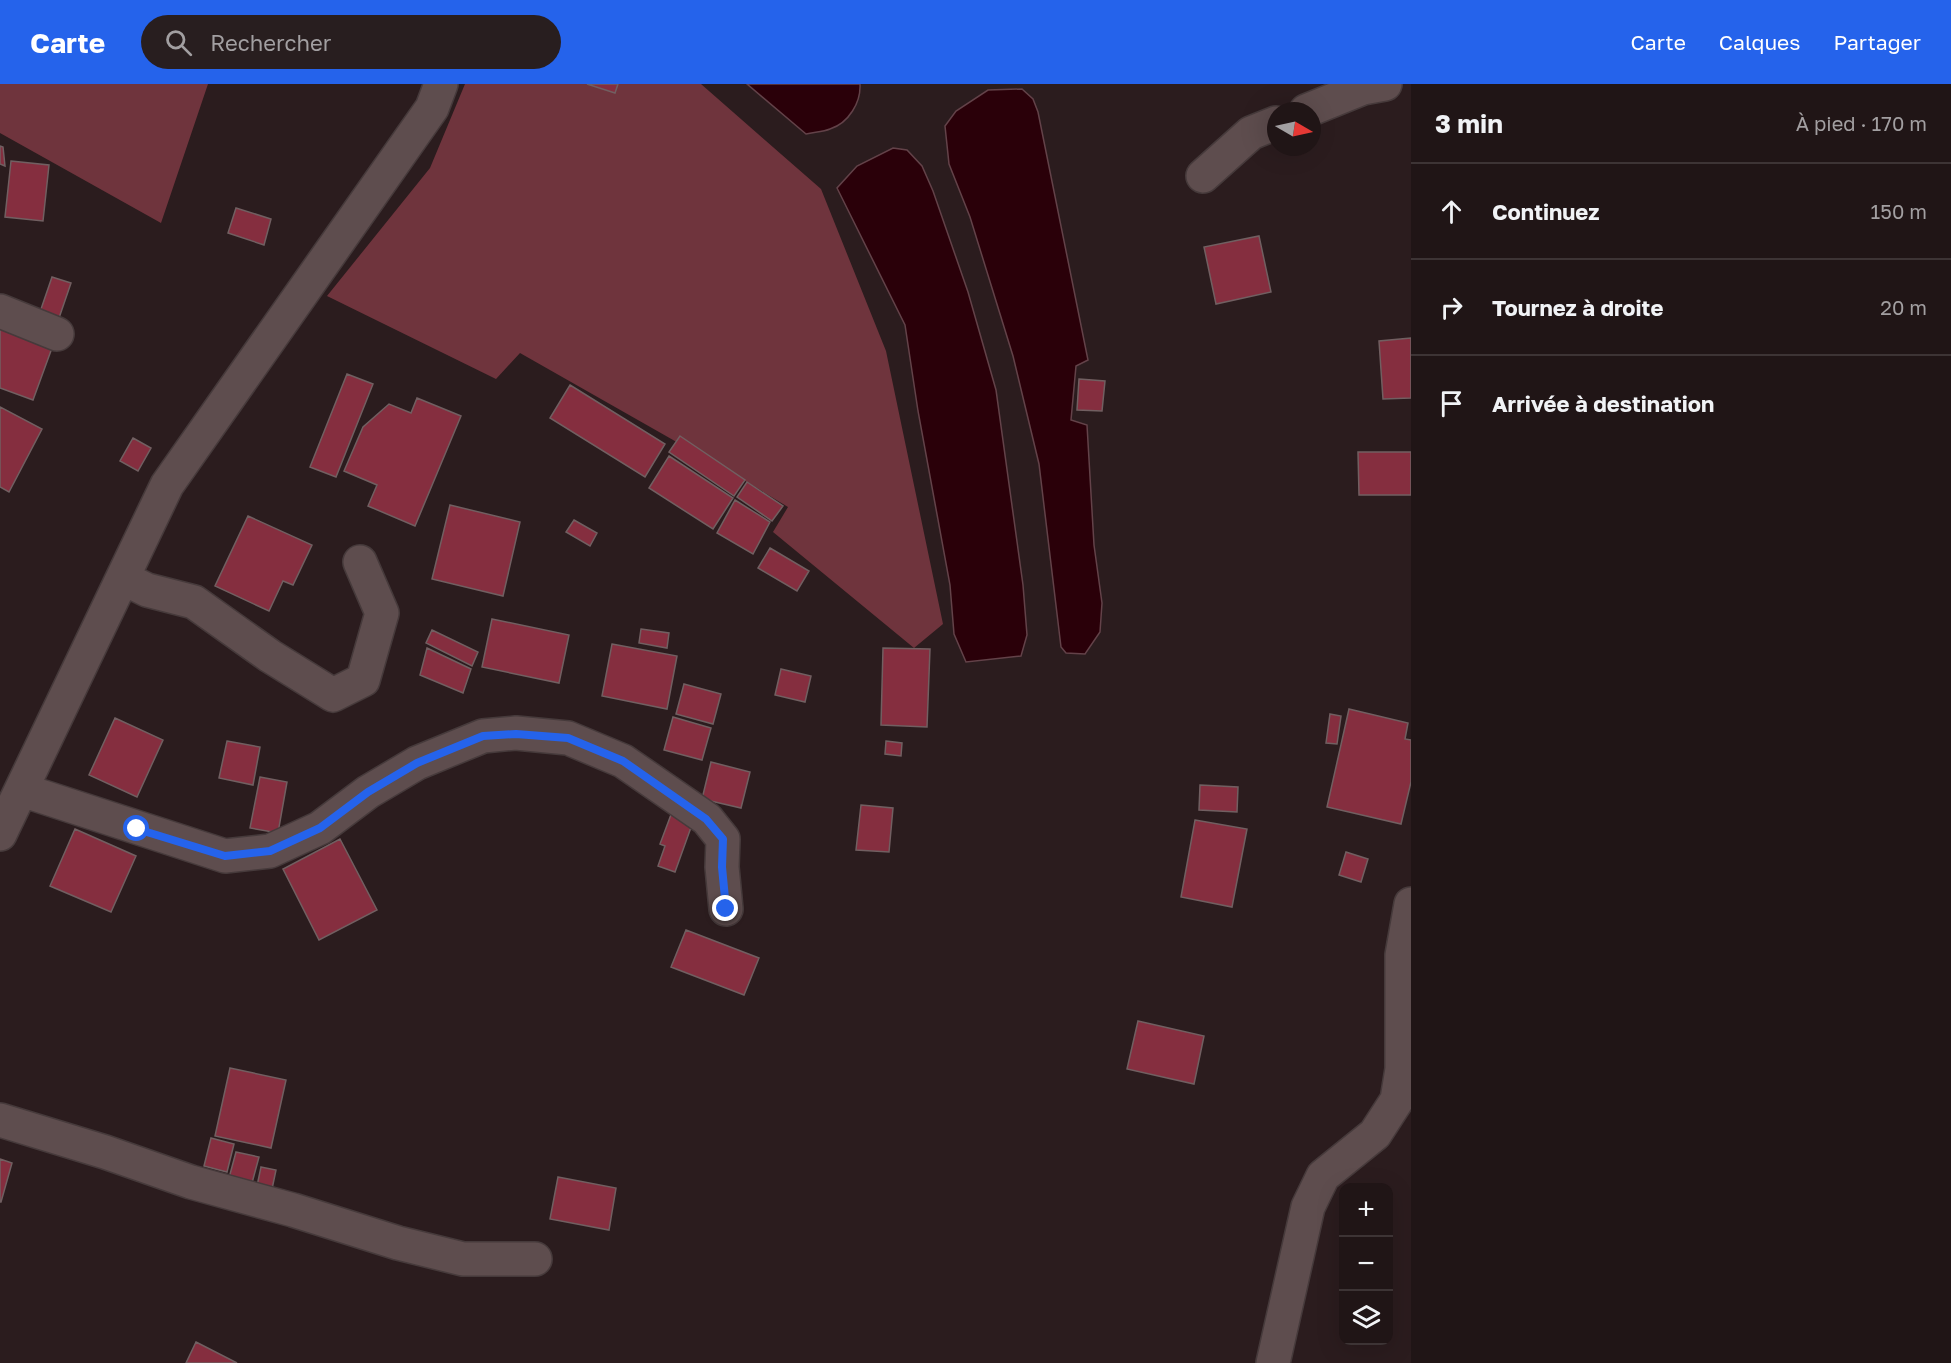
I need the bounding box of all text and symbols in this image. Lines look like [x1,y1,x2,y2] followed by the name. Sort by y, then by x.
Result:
[141,15,561,69] search box
[30,26,105,59] text: Carte
[162,26,195,59] icon: search
[210,29,331,56] text: Rechercher
[1630,29,1686,55] text: Carte
[1719,29,1800,55] text: Calques
[1833,29,1921,55] text: Partager
[1267,102,1321,156] north arrow
[1435,108,1503,139] text: 3 min
[1796,111,1927,135] text: À pied · 170 m
[1435,195,1468,228] icon: ahead
[1492,198,1599,225] text: Continuez
[1871,199,1927,223] text: 150 m
[1435,291,1468,324] icon: right
[1492,294,1663,321] text: Tournez à droite
[1880,295,1927,319] text: 20 m
[1435,387,1468,420] icon: arrive
[1492,390,1714,417] text: Arrivée à destination
[123,815,149,841] route start
[712,895,738,921] route end
[1339,1183,1393,1345] map controls
[1339,1183,1393,1237] button: +
[1339,1237,1393,1291] button: −
[1339,1291,1393,1345] button: layers

